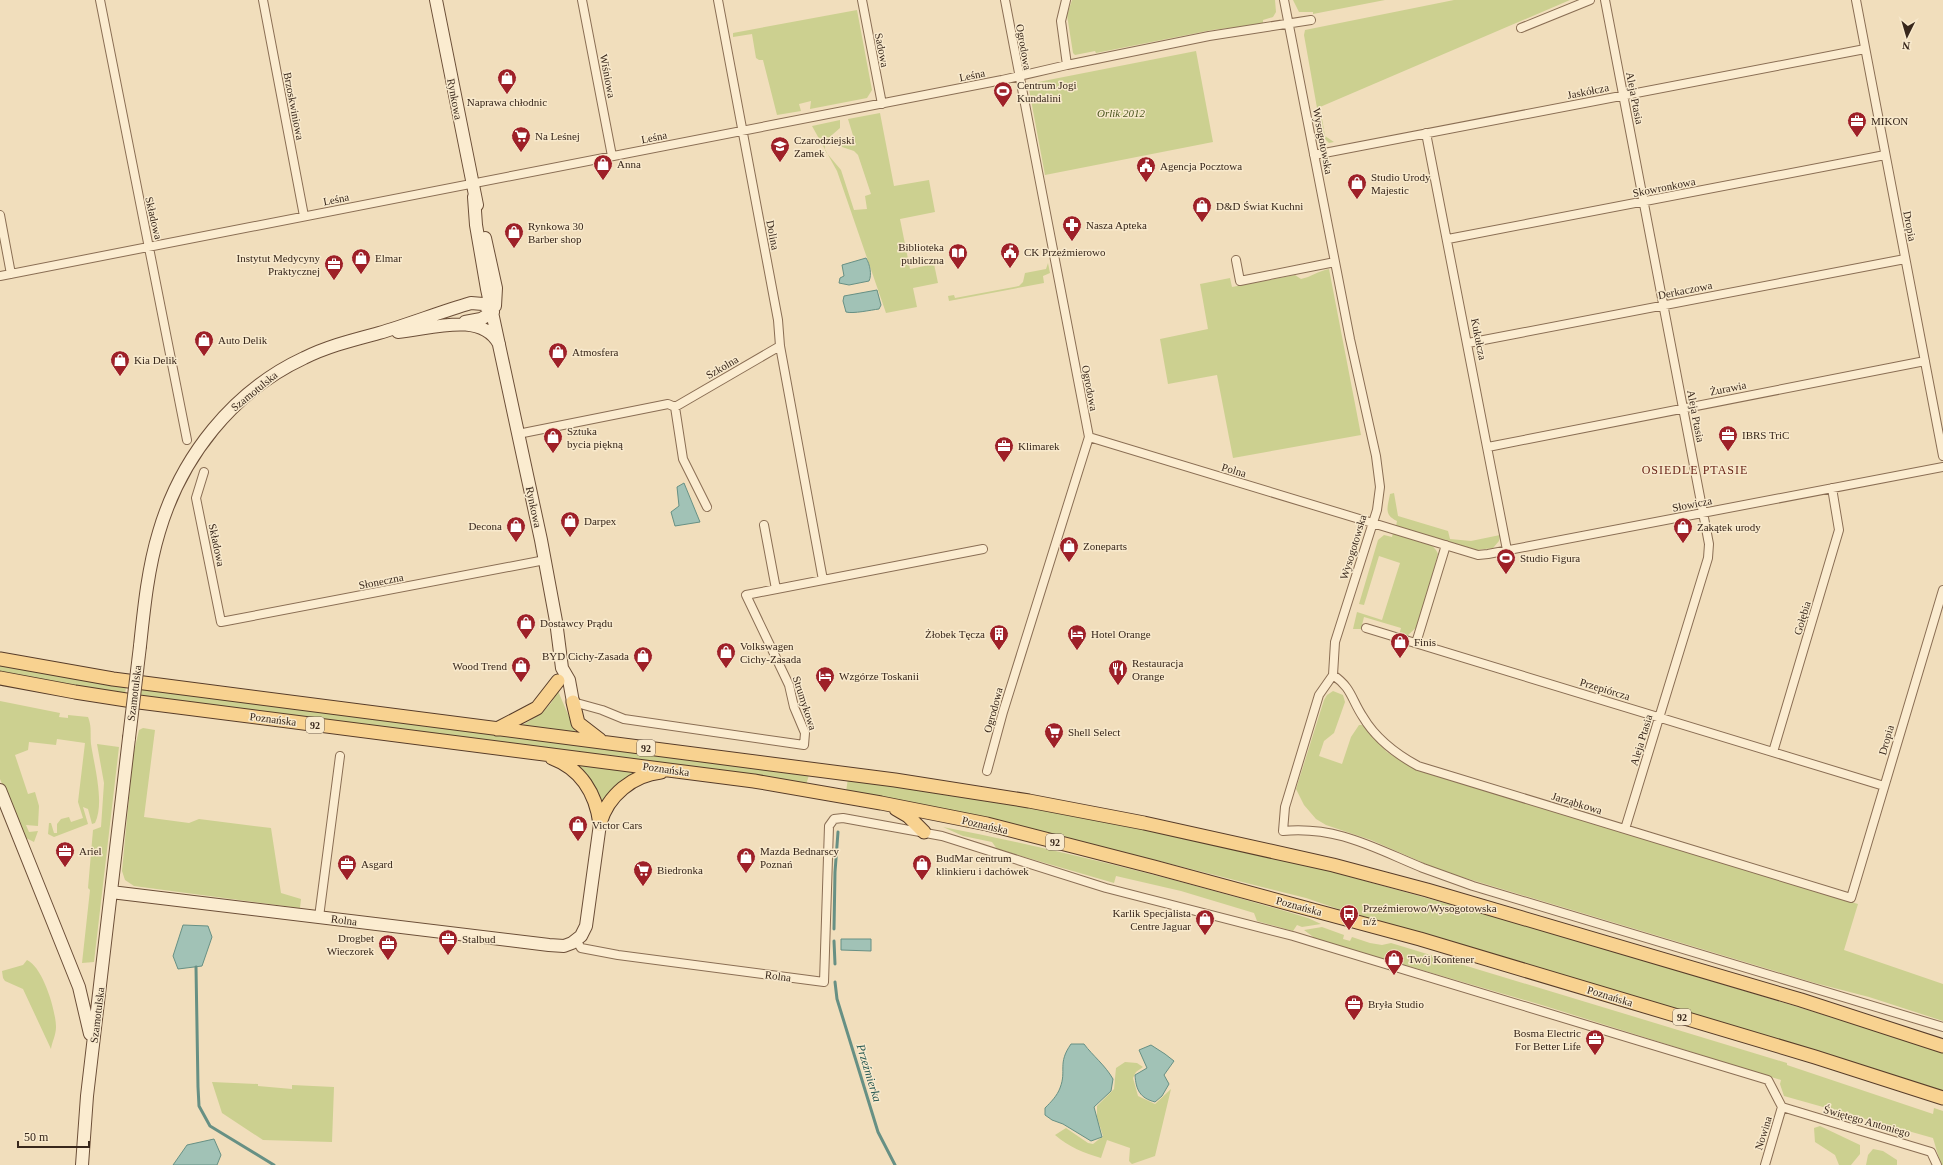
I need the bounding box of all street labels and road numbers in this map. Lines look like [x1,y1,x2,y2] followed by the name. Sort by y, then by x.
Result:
[1014,23,1034,71] street label: Ogrodowa
[873,32,891,68] street label: Sadowa
[598,53,618,99] street label: Wiśniowa
[958,67,986,83] street label: Leśna
[282,71,306,141] street label: Brzoskwiniowa
[1624,71,1646,125] street label: Aleja Ptasia
[445,77,465,121] street label: Rynkowa
[1566,81,1610,101] street label: Jaskółcza
[1311,107,1335,175] street label: Wysogotowska
[640,129,668,145] street label: Leśna
[1632,175,1696,199] street label: Skowronkowa
[322,191,350,207] street label: Leśna
[143,196,165,241] street label: Składowa
[1901,210,1919,242] street label: Dropia
[764,219,782,251] street label: Dolina
[1657,279,1713,301] street label: Derkaczowa
[1469,317,1489,361] street label: Kukułcza
[704,353,740,381] street label: Szkolna
[1080,364,1100,412] street label: Ogrodowa
[228,369,280,413] street label: Szamotulska
[1709,379,1747,397] street label: Żurawia
[1685,389,1707,443] street label: Aleja Ptasia
[1220,461,1248,479] street label: Polna
[524,485,544,529] street label: Rynkowa
[1671,494,1713,514] street label: Słowicza
[1337,513,1369,581] street label: Wysogotowska
[207,523,227,568] street label: Składowa
[358,571,404,591] street label: Słoneczna
[1791,599,1813,636] street label: Gołębia
[125,664,143,722] street label: Szamotulska
[791,674,819,732] street label: Strumykowa
[1578,676,1632,702] street label: Przepiórcza
[981,686,1005,734] street label: Ogrodowa
[249,710,297,728] street label: Poznańska
[1628,713,1654,767] street label: Aleja Ptasia
[306,717,324,733] road number: 92
[1876,724,1896,756] street label: Dropia
[637,740,655,756] road number: 92
[642,760,690,778] street label: Poznańska
[1550,790,1604,816] street label: Jarząbkowa
[961,814,1009,836] street label: Poznańska
[1046,834,1064,850] road number: 92
[1275,894,1323,918] street label: Poznańska
[330,912,358,928] street label: Rolna
[764,968,792,984] street label: Rolna
[1586,983,1634,1009] street label: Poznańska
[88,986,106,1044] street label: Szamotulska
[1673,1009,1691,1025] road number: 92
[1822,1103,1912,1139] street label: Świętego Antoniego
[1752,1114,1774,1151] street label: Nowina

